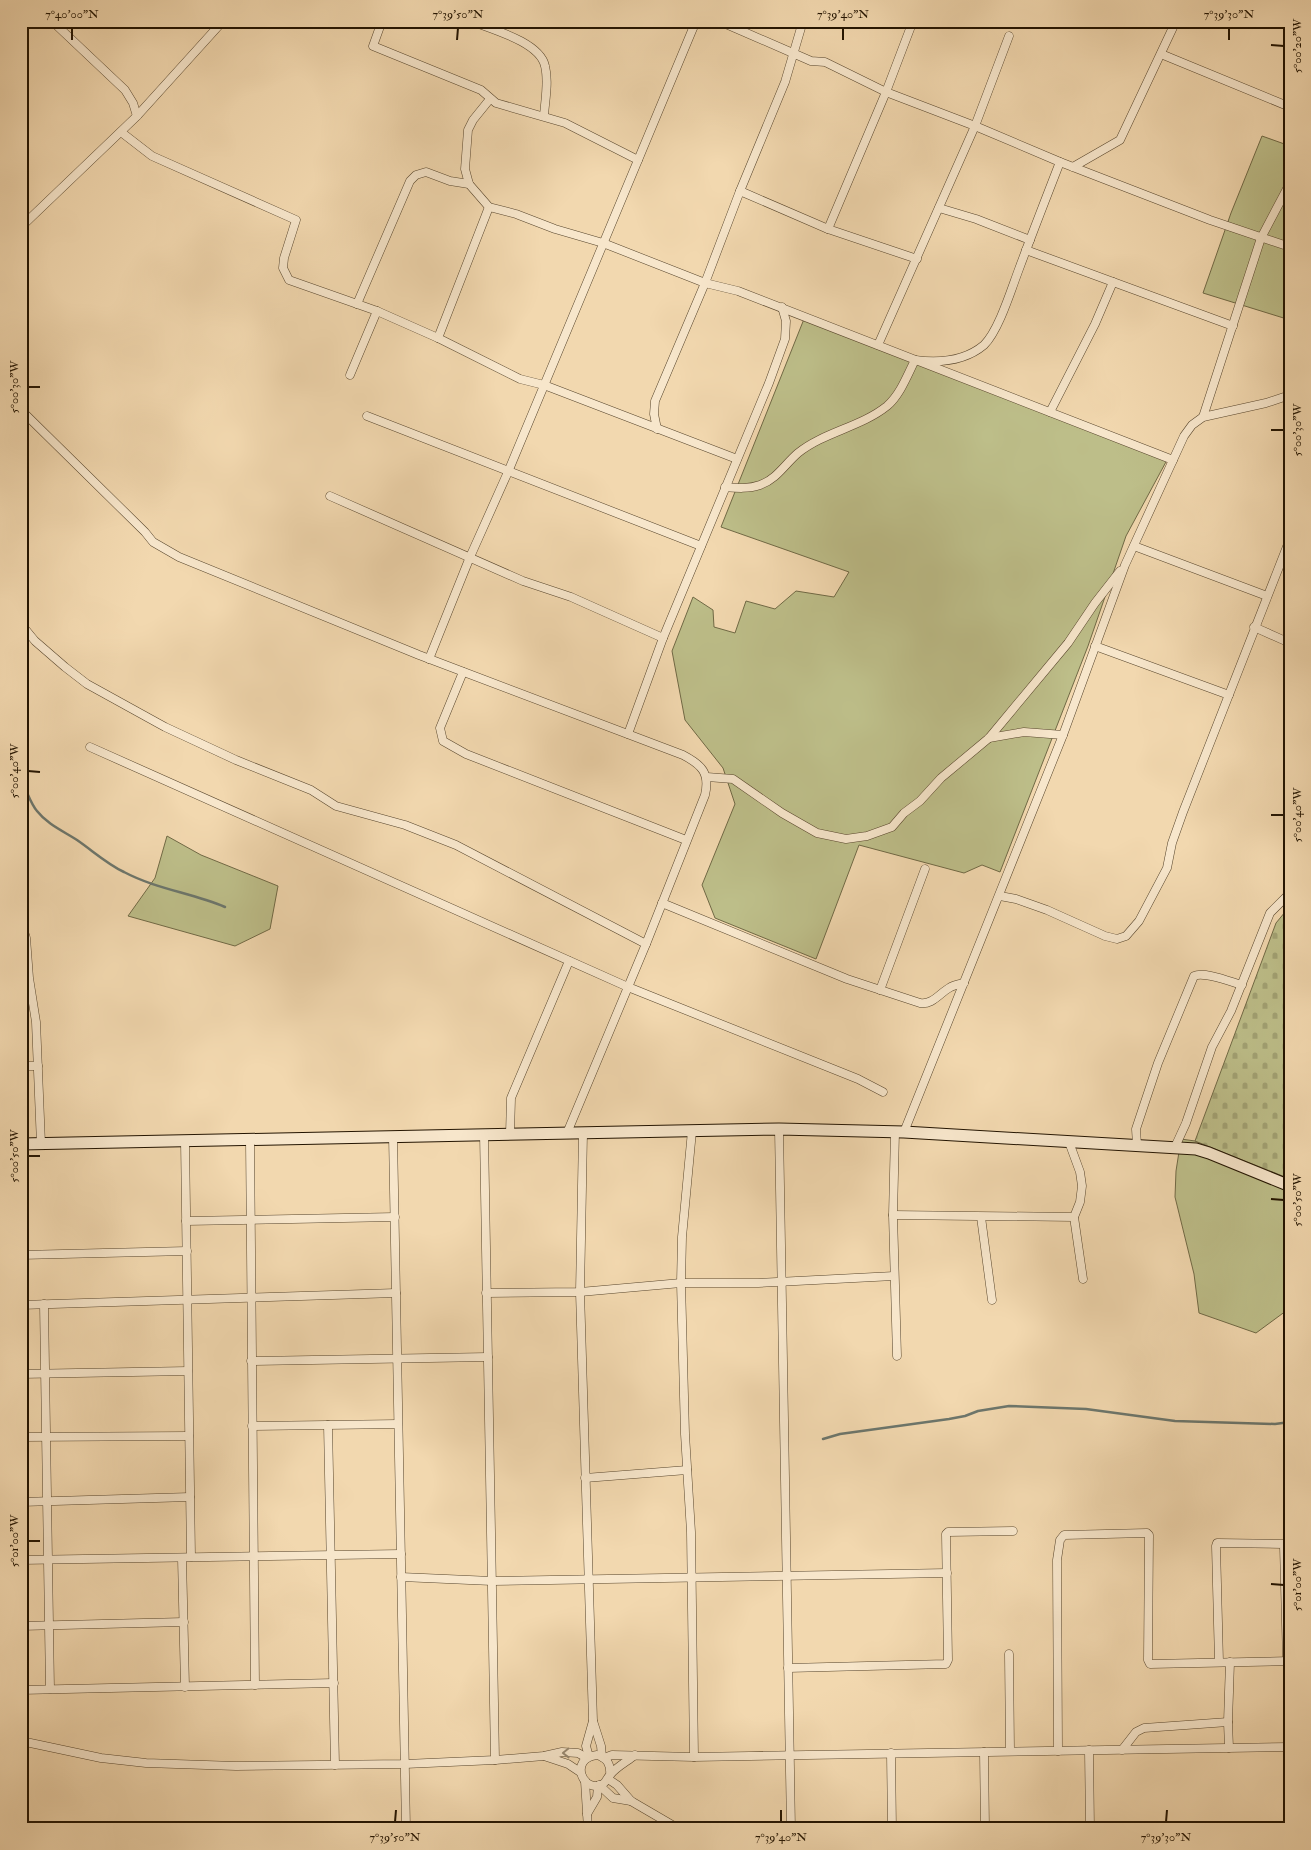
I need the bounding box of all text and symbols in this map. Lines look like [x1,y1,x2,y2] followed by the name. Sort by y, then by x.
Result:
[45,7,99,22] text: 7°40'00"N
[433,7,484,22] text: 7°39'50"N
[817,7,869,22] text: 7°39'40"N
[1204,7,1254,22] text: 7°39'30"N
[1290,18,1305,73] text: 5°00'20"W
[7,360,22,414] text: 5°00'30"W
[1290,403,1305,457] text: 5°00'30"W
[7,743,22,798] text: 5°00'40"W
[1290,787,1305,842] text: 5°00'40"W
[7,1128,22,1183] text: 5°00'50"W
[1290,1172,1305,1227] text: 5°00'50"W
[7,1514,22,1567] text: 5°01'00"W
[1290,1558,1305,1611] text: 5°01'00"W
[562,1748,570,1758] one-way arrow
[370,1830,421,1845] text: 7°39'50"N
[755,1830,807,1845] text: 7°39'40"N
[1141,1830,1191,1845] text: 7°39'30"N

